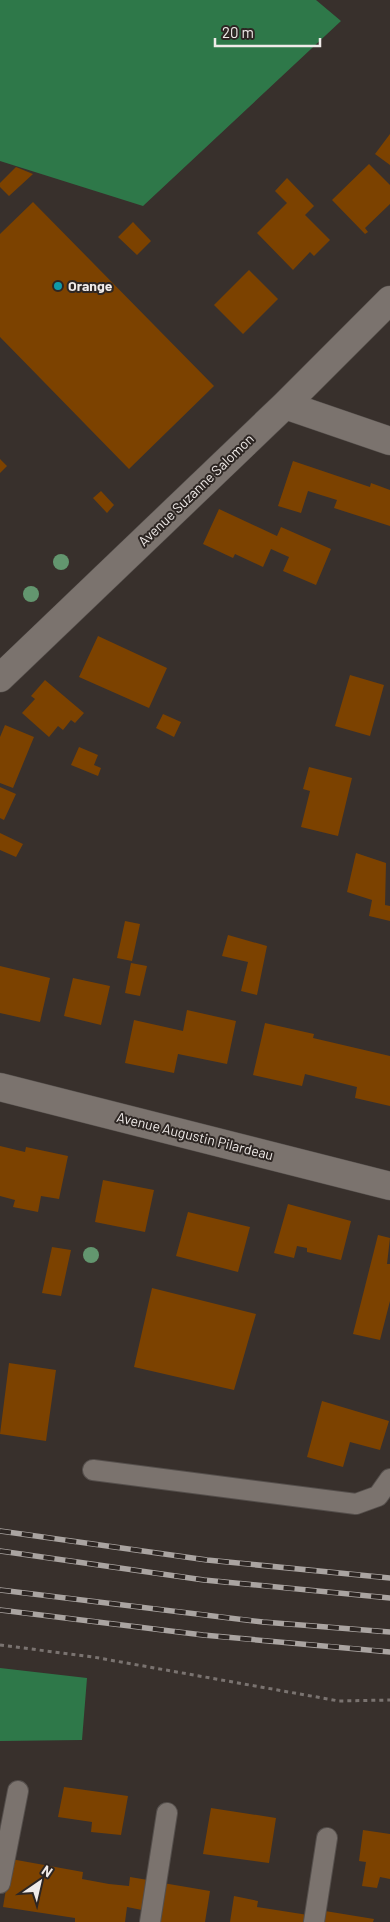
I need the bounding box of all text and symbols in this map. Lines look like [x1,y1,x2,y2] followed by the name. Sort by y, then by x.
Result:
[215,15,320,47] scale bar
[222,23,254,41] text: 20 m
[68,277,113,294] place label: Orange
[52,280,64,292] marker: Orange
[134,430,257,549] street label: Avenue Suzanne Salomon
[115,1108,275,1163] street label: Avenue Augustin Pilardeau
[15,1857,65,1907] north arrow
[39,1861,56,1880] text: N

